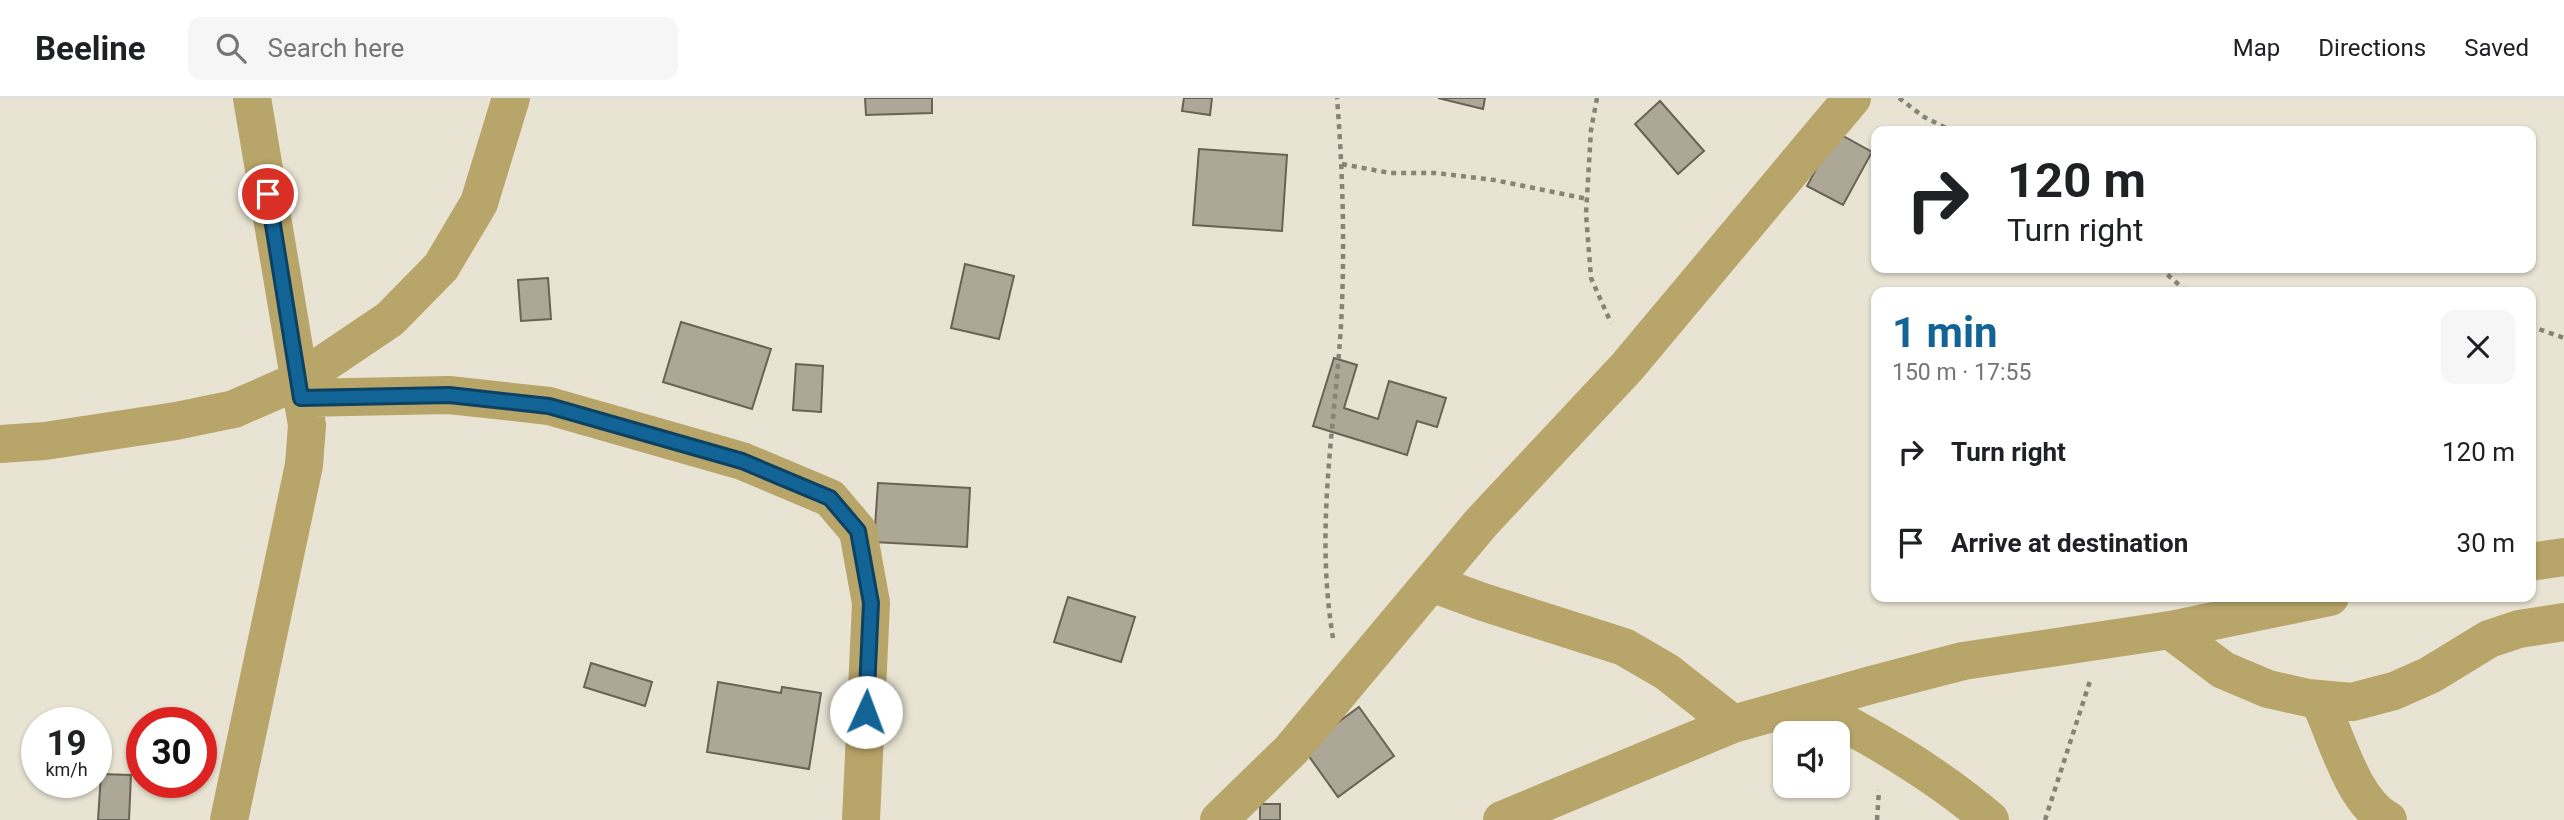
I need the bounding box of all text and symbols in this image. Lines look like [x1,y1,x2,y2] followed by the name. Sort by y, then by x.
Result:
[188,17,678,80] search box
[35,29,146,68] text: Beeline
[212,29,250,67] icon: search
[268,33,404,63] text: Search here
[2233,34,2280,62] text: Map
[2318,34,2426,62] text: Directions
[2464,34,2529,62] text: Saved
[2007,152,2146,209] text: 120 m
[1892,154,1983,245] icon: right
[238,164,298,224] pin
[249,175,287,213] icon: arrive
[2007,211,2143,249] text: Turn right
[1892,308,1998,357] text: 1 min
[2441,310,2515,384] button: close
[1892,359,2031,386] text: 150 m · 17:55
[1892,433,1930,471] icon: right
[1951,437,2066,467] text: Turn right
[2442,437,2515,467] text: 120 m
[1892,524,1930,562] icon: arrive
[1951,528,2188,558] text: Arrive at destination
[2457,528,2515,558] text: 30 m
[829,675,903,749] position arrow
[126,707,217,798] speed limit sign: 30
[1773,721,1850,798] map controls
[1773,721,1850,798] button: sound
[46,723,87,764] text: 19
[45,759,88,780] text: km/h

